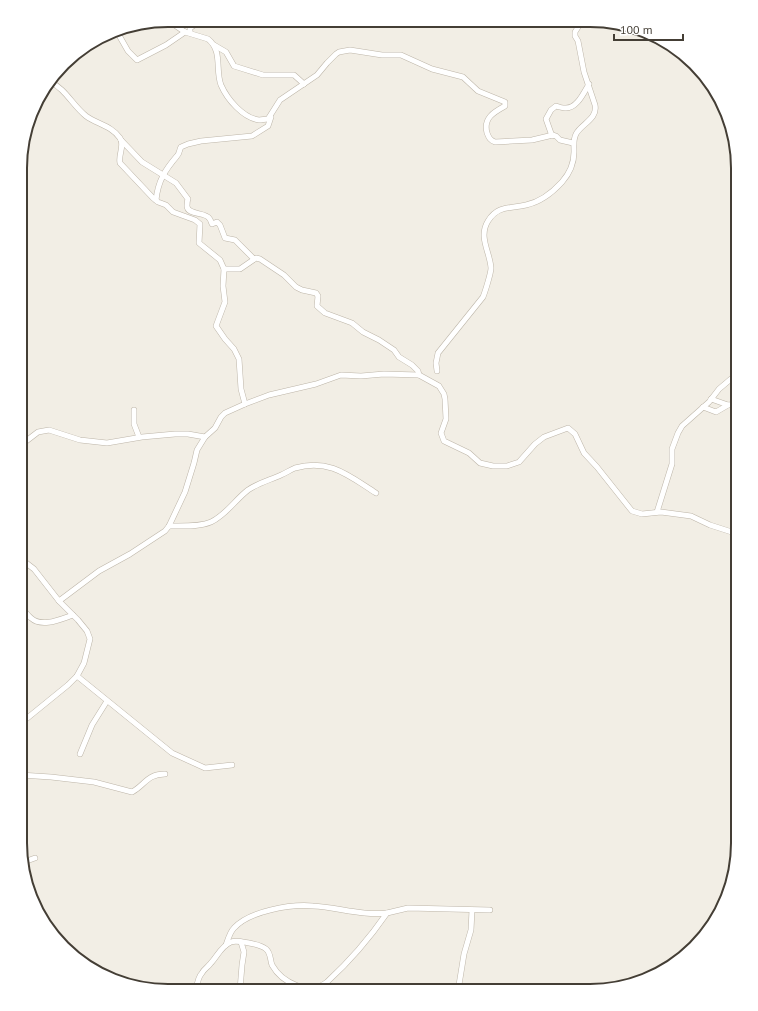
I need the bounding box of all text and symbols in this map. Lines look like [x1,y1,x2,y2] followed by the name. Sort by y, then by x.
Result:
[614,16,683,42] scale bar
[620,22,653,37] text: 100 m

